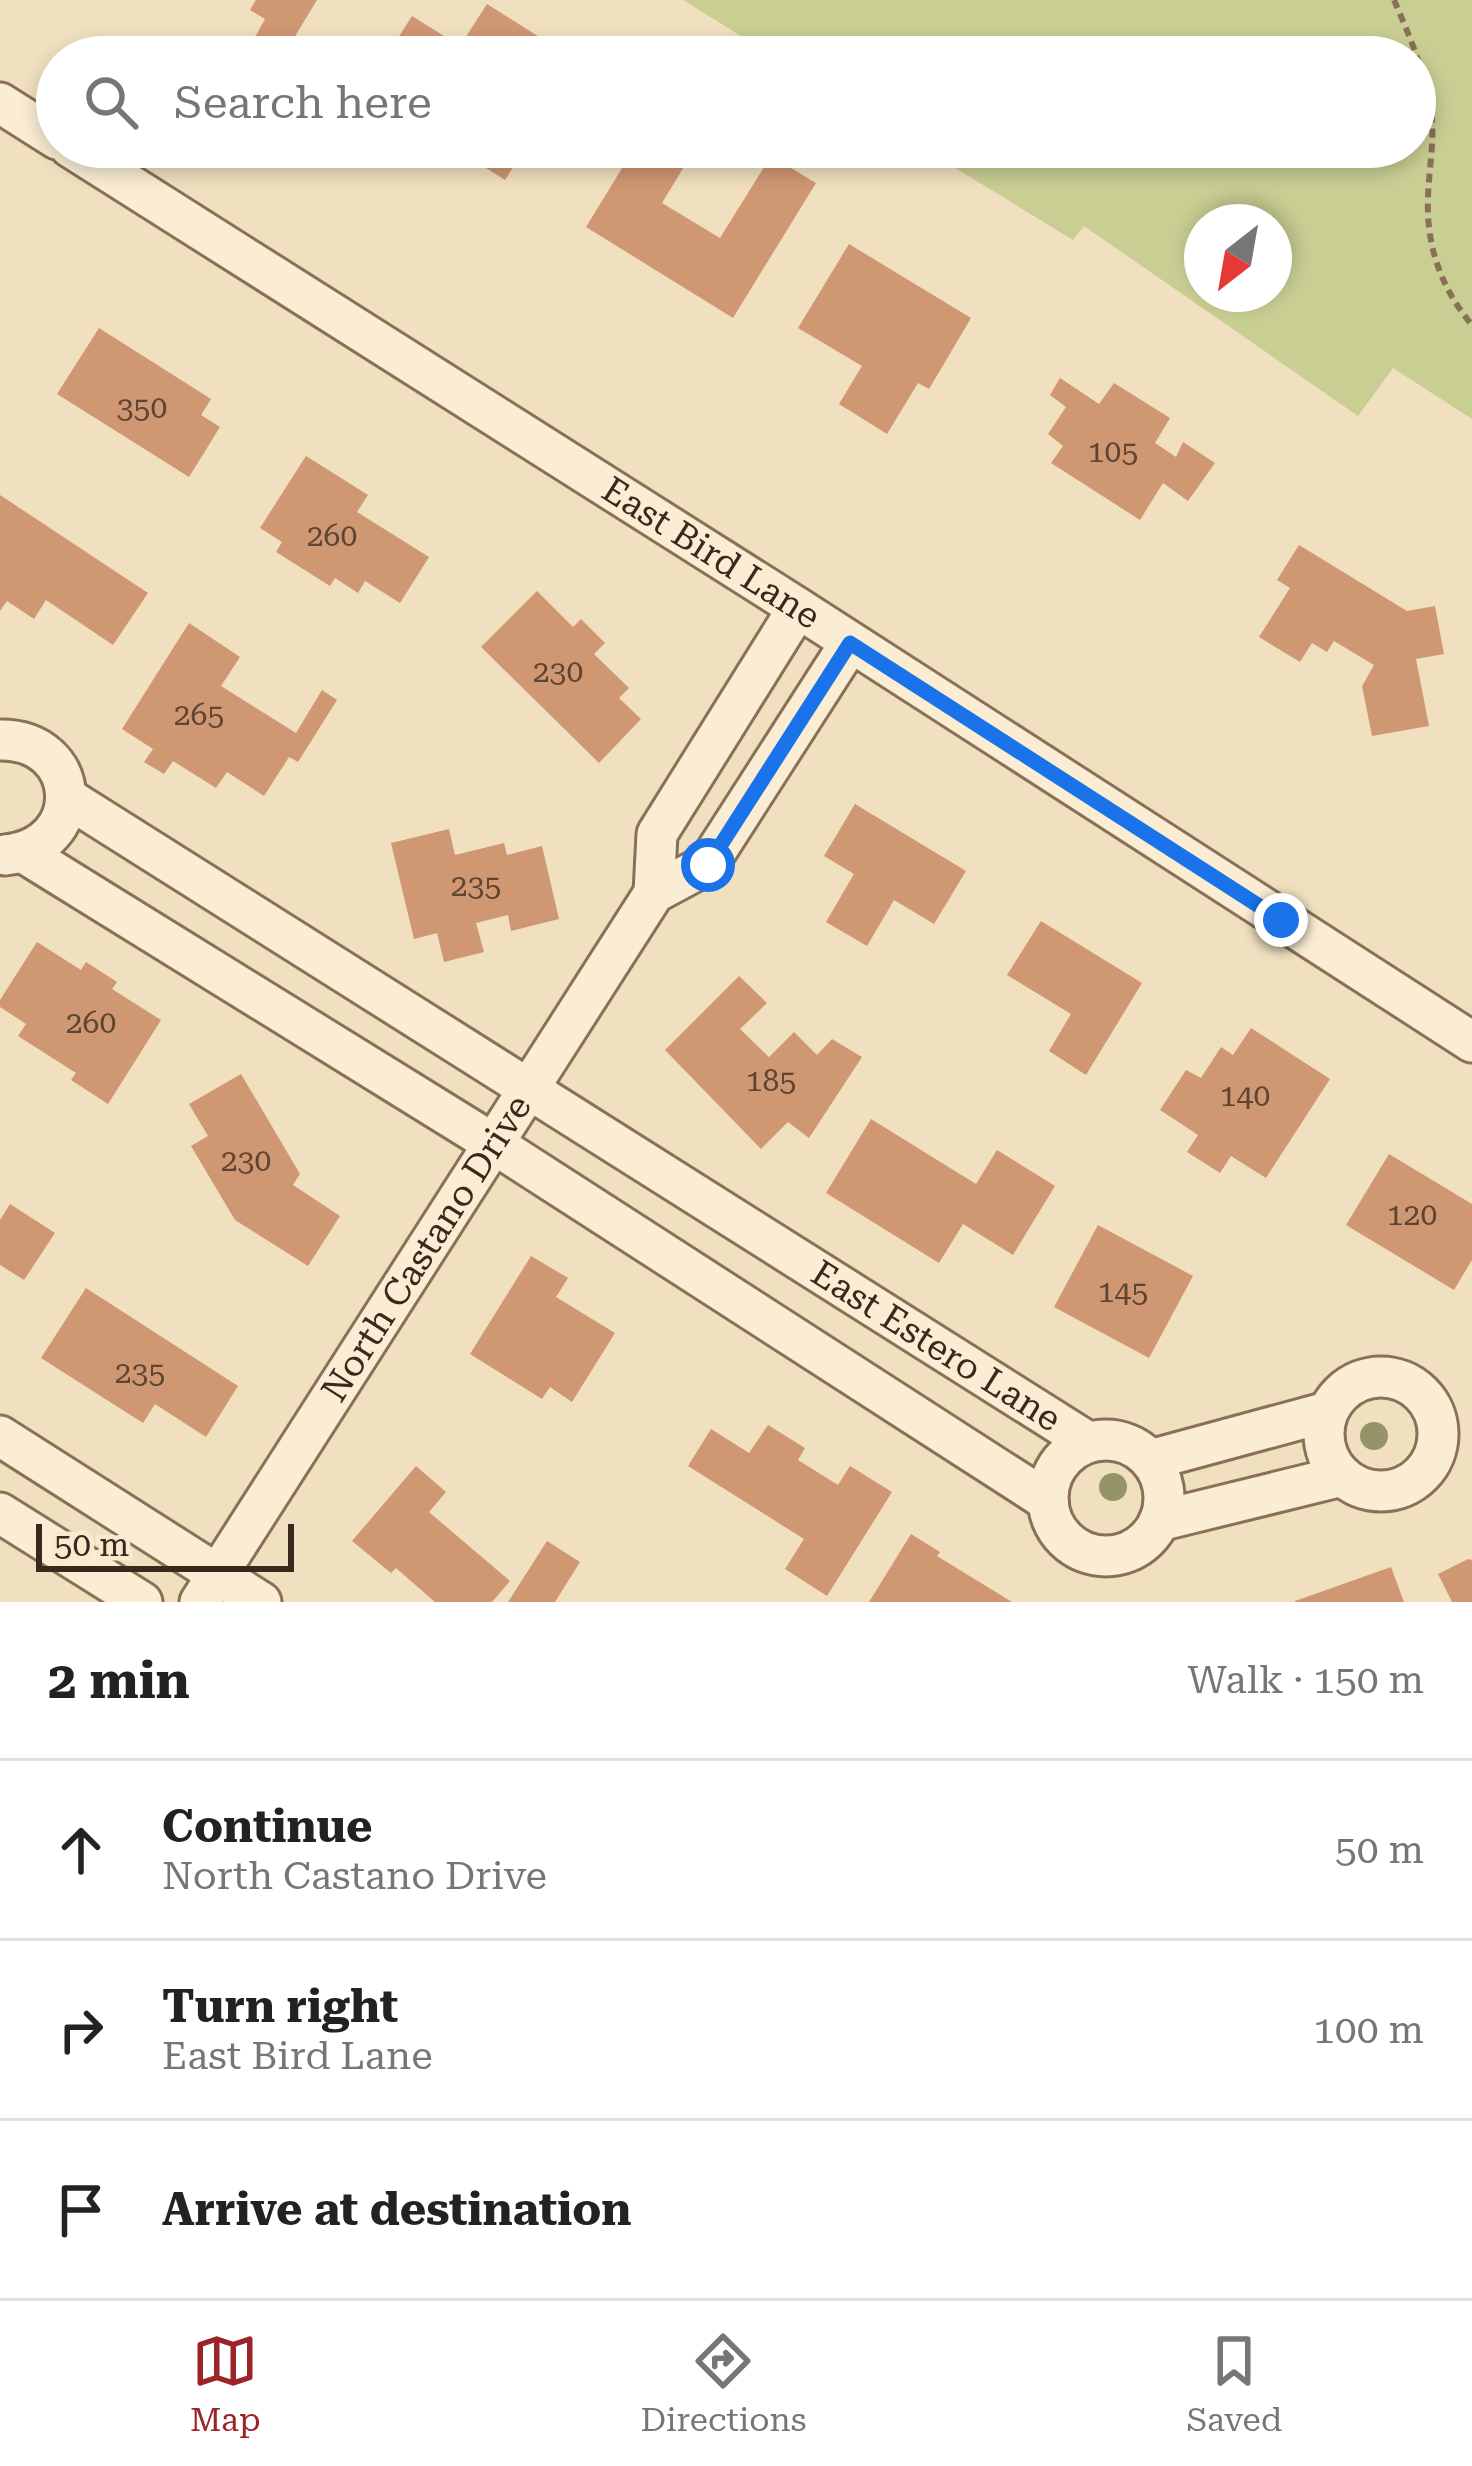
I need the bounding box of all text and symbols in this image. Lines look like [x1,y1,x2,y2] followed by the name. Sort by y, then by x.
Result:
[36,36,1436,168] search box
[78,69,144,135] icon: search
[174,76,432,129] text: Search here
[1184,204,1292,312] north arrow
[117,390,167,425] house number: 350
[1088,434,1138,469] house number: 105
[594,468,828,638] street label: East Bird Lane
[307,518,357,553] house number: 260
[533,654,583,689] house number: 230
[174,697,224,732] house number: 265
[681,838,735,892] route start
[451,868,501,903] house number: 235
[1254,893,1308,947] route end
[66,1005,116,1040] house number: 260
[746,1063,796,1098] house number: 185
[1220,1078,1270,1113] house number: 140
[313,1087,540,1409] street label: North Castano Drive
[221,1143,271,1178] house number: 230
[1387,1197,1437,1232] house number: 120
[804,1252,1069,1440] street label: East Estero Lane
[1098,1274,1148,1309] house number: 145
[115,1355,165,1390] house number: 235
[36,1518,294,1571] scale bar
[54,1525,129,1564] text: 50 m
[48,1651,190,1710] text: 2 min
[1188,1657,1424,1703] text: Walk · 150 m
[162,1800,373,1853] text: Continue
[48,1817,114,1883] icon: ahead
[1335,1827,1424,1873] text: 50 m
[162,1853,547,1899] text: North Castano Drive
[162,1980,398,2033] text: Turn right
[48,1997,114,2063] icon: right
[1313,2007,1424,2053] text: 100 m
[162,2033,433,2079] text: East Bird Lane
[48,2177,114,2243] icon: arrive
[162,2183,631,2236] text: Arrive at destination
[190,2328,261,2439] tab: Map
[640,2328,806,2439] tab: Directions
[1186,2328,1282,2439] tab: Saved

